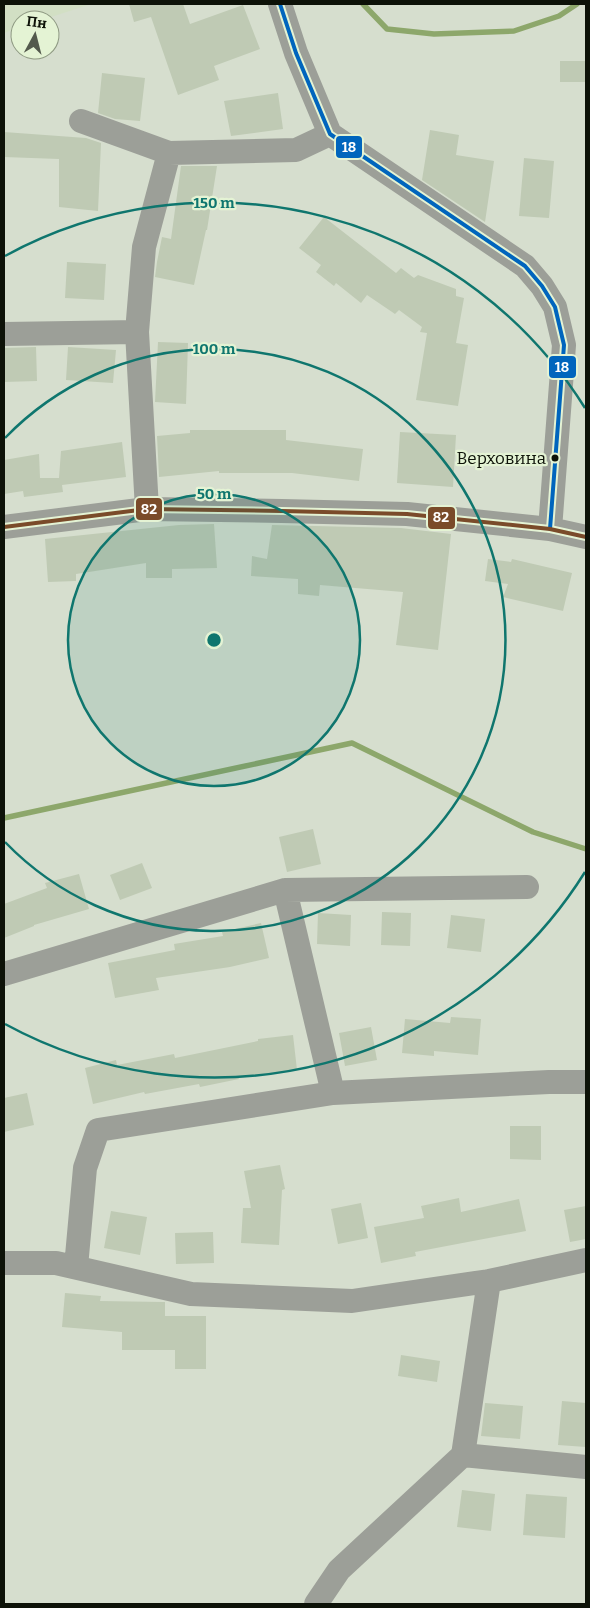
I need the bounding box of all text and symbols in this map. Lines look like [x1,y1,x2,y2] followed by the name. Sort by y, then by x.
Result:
[10,10,60,60] north arrow
[25,13,48,32] text: Пн
[335,135,363,159] line badge: 18
[342,139,356,156] text: 18
[193,194,235,212] text: 150 m
[193,340,236,358] text: 100 m
[548,355,577,379] line badge: 18
[555,359,569,376] text: 18
[457,448,546,469] place label: Верховина
[550,453,560,463] marker: Верховина
[197,485,232,503] text: 50 m
[135,497,163,521] line badge: 82
[141,501,157,518] text: 82
[427,506,456,530] line badge: 82
[433,509,449,526] text: 82
[205,631,223,649] centre of rings

